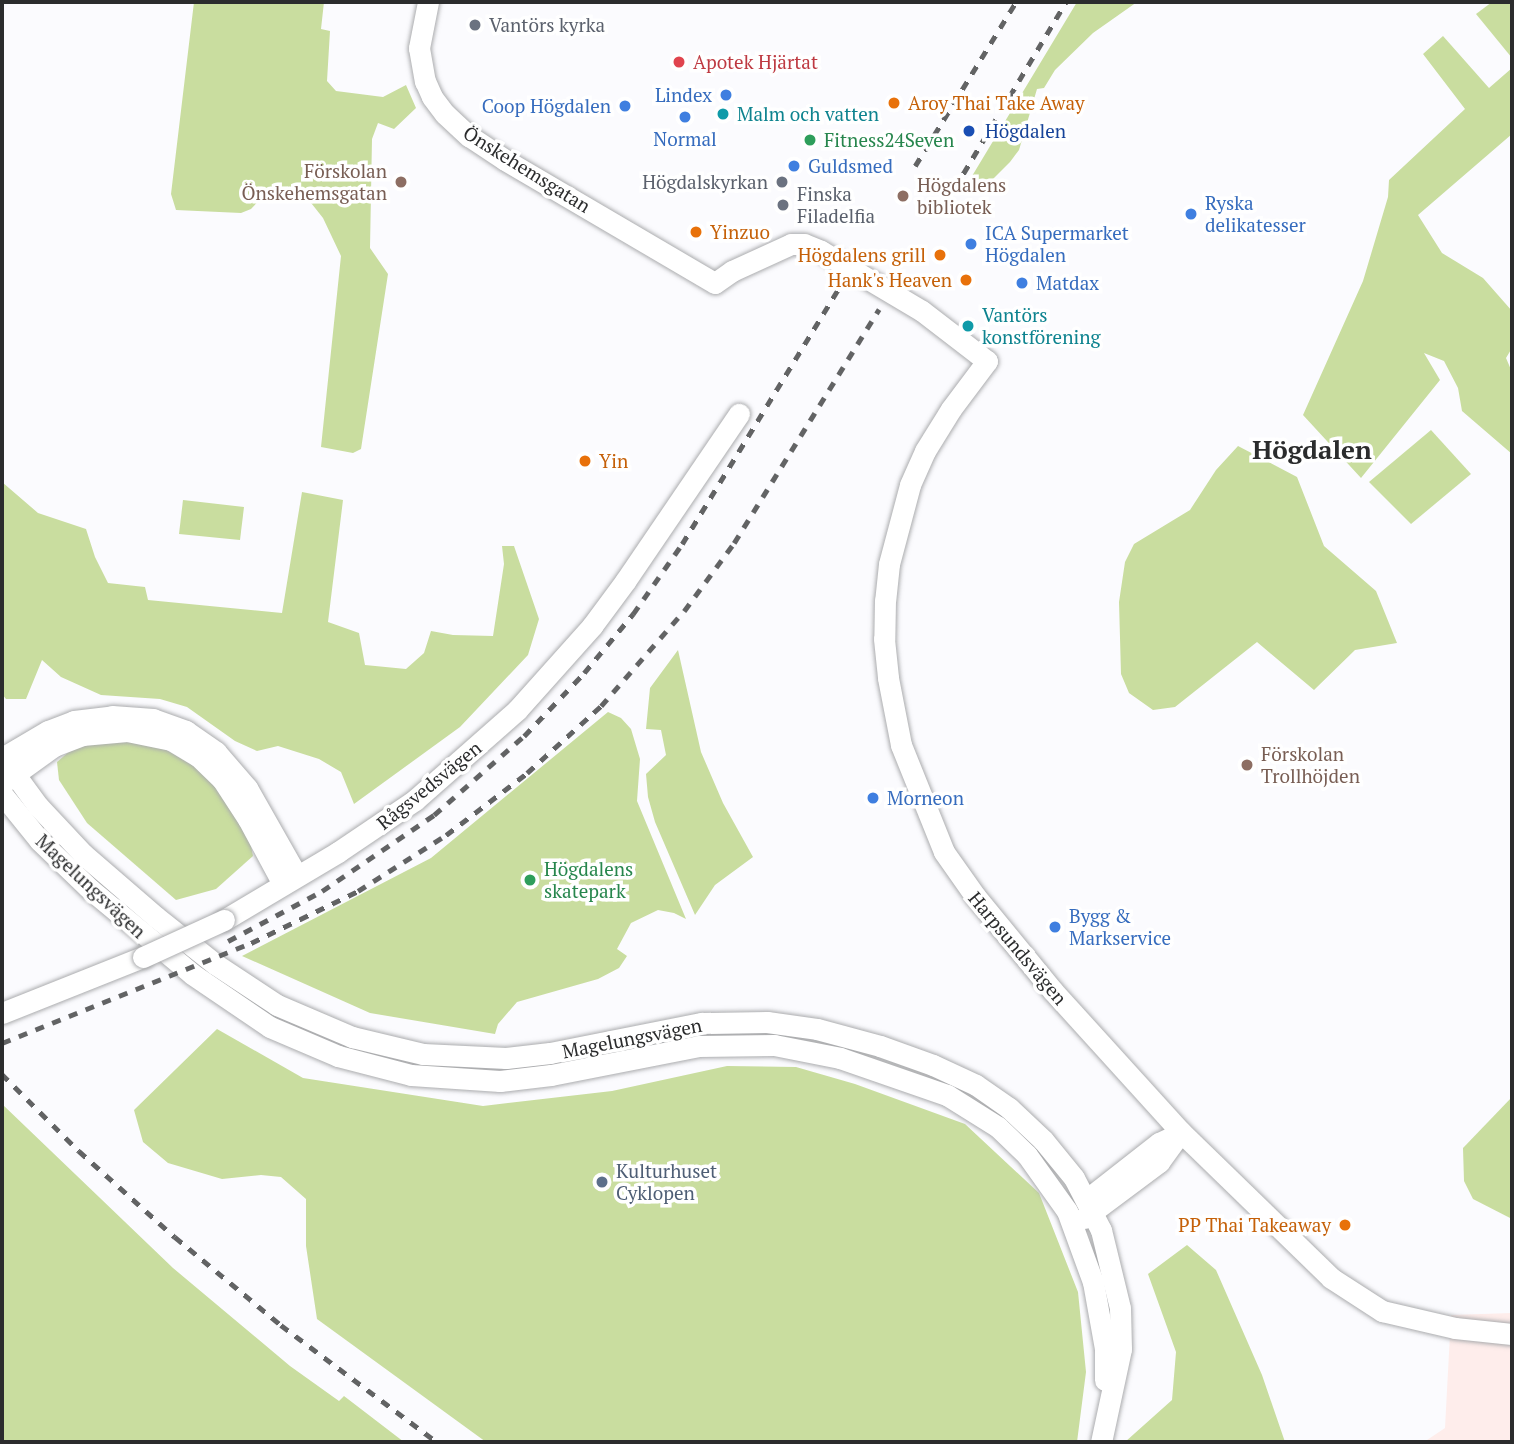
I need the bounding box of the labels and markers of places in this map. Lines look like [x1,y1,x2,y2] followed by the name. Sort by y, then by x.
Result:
[489,14,605,36] place label: Vantörs kyrka
[467,17,483,33] marker: Vantörs kyrka
[693,51,818,73] place label: Apotek Hjärtat
[671,54,687,70] marker: Apotek Hjärtat
[655,84,712,106] place label: Lindex
[718,87,734,103] marker: Lindex
[908,92,1085,114] place label: Aroy Thai Take Away
[482,95,611,117] place label: Coop Högdalen
[886,95,902,111] marker: Aroy Thai Take Away
[617,98,633,114] marker: Coop Högdalen
[737,103,879,125] place label: Malm och vatten
[715,106,731,122] marker: Malm och vatten
[677,109,693,125] marker: Normal
[985,120,1066,142] place label: Högdalen
[959,121,979,141] marker: Högdalen
[653,128,717,150] place label: Normal
[824,129,954,151] place label: Fitness24Seven
[802,132,818,148] marker: Fitness24Seven
[808,155,893,177] place label: Guldsmed
[786,158,802,174] marker: Guldsmed
[241,160,387,204] place label: Förskolan Önskehemsgatan
[642,171,768,193] place label: Högdalskyrkan
[393,174,409,190] marker: Förskolan Önskehemsgatan
[774,174,790,190] marker: Högdalskyrkan
[917,174,1006,218] place label: Högdalens bibliotek
[797,183,875,227] place label: Finska Filadelfia
[895,188,911,204] marker: Högdalens bibliotek
[1205,192,1306,236] place label: Ryska delikatesser
[775,197,791,213] marker: Finska Filadelfia
[1183,206,1199,222] marker: Ryska delikatesser
[710,221,770,243] place label: Yinzuo
[985,222,1129,266] place label: ICA Supermarket Högdalen
[688,224,704,240] marker: Yinzuo
[963,236,979,252] marker: ICA Supermarket Högdalen
[798,244,926,266] place label: Högdalens grill
[932,247,948,263] marker: Högdalens grill
[828,269,952,291] place label: Hank's Heaven
[958,272,974,288] marker: Hank's Heaven
[1036,272,1099,294] place label: Matdax
[1014,275,1030,291] marker: Matdax
[982,304,1100,348] place label: Vantörs konstförening
[960,318,976,334] marker: Vantörs konstförening
[599,450,628,472] place label: Yin
[577,453,593,469] marker: Yin
[1261,743,1360,787] place label: Förskolan Trollhöjden
[1239,757,1255,773] marker: Förskolan Trollhöjden
[887,787,964,809] place label: Morneon
[865,790,881,806] marker: Morneon
[544,858,633,902] place label: Högdalens skatepark
[522,872,538,888] marker: Högdalens skatepark
[1069,905,1171,949] place label: Bygg & Markservice
[1047,919,1063,935] marker: Bygg & Markservice
[616,1160,717,1204] place label: Kulturhuset Cyklopen
[594,1174,610,1190] marker: Kulturhuset Cyklopen
[1178,1214,1331,1236] place label: PP Thai Takeaway
[1337,1217,1353,1233] marker: PP Thai Takeaway

